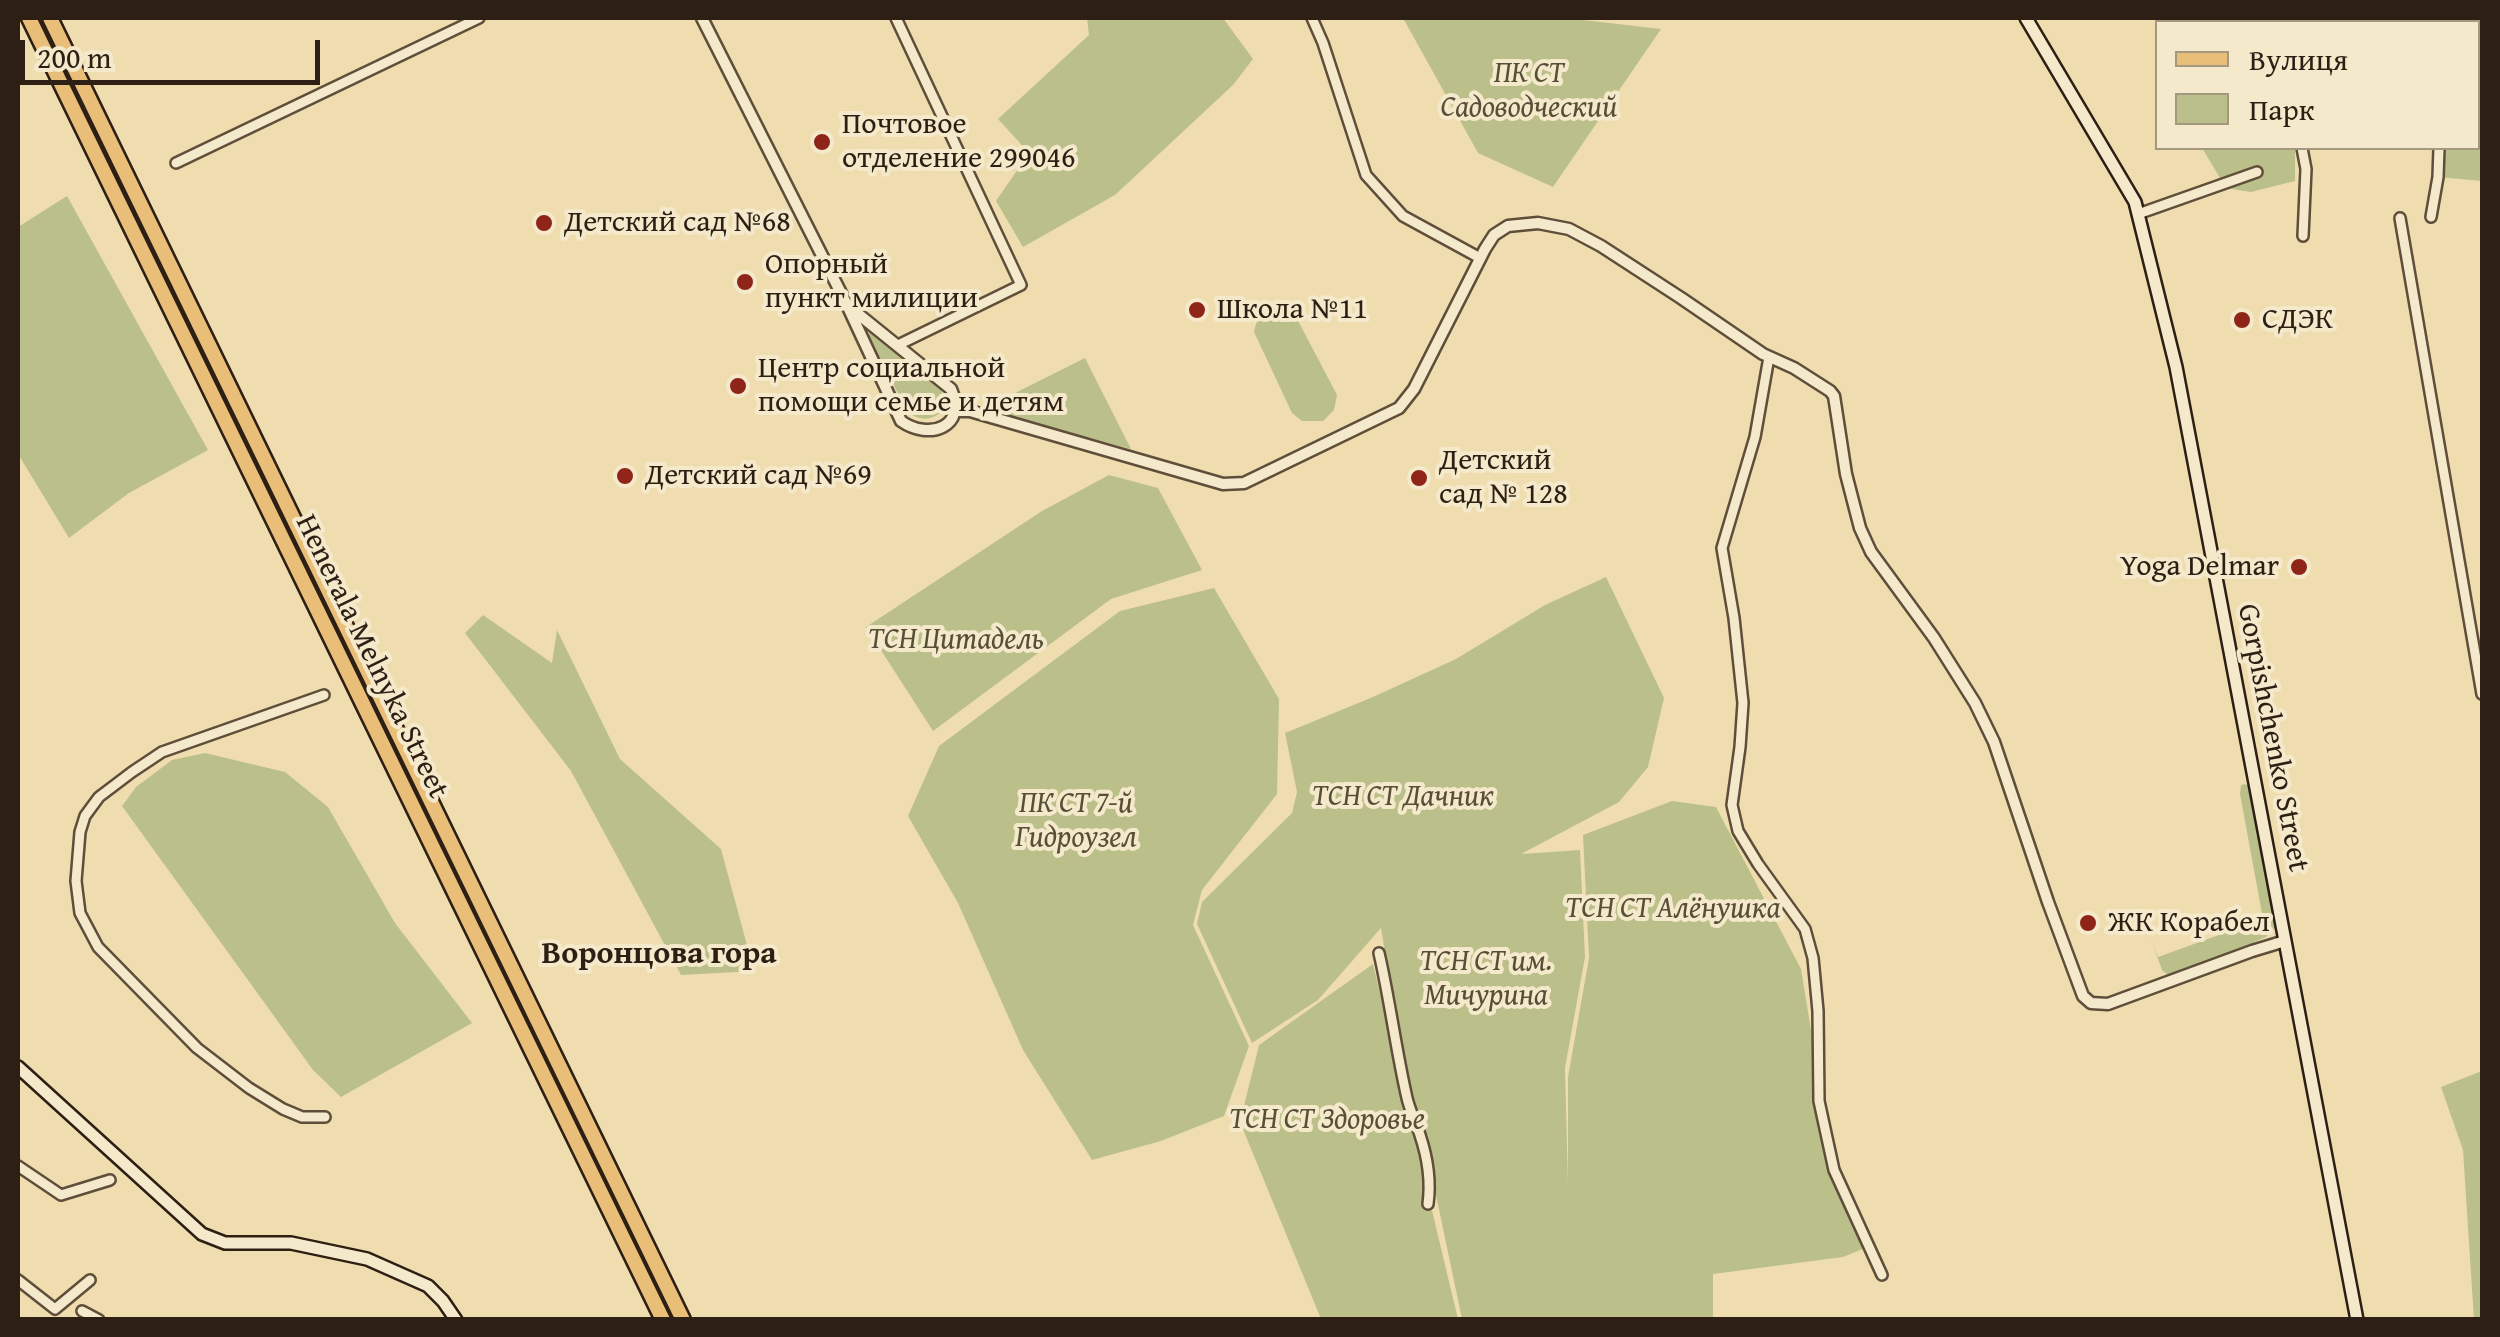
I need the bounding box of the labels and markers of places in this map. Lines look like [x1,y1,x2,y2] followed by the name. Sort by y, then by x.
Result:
[842,107,1075,178] place label: Почтовое отделение 299046
[811,131,833,153] marker: Почтовое отделение 299046
[564,205,791,241] place label: Детский сад №68
[533,212,555,234] marker: Детский сад №68
[765,247,978,318] place label: Опорный пункт милиции
[734,271,756,293] marker: Опорный пункт милиции
[1217,292,1368,328] place label: Школа №11
[1186,299,1208,321] marker: Школа №11
[2262,302,2333,338] place label: СДЭК
[2231,309,2253,331] marker: СДЭК
[758,351,1064,422] place label: Центр социальной помощи семье и детям
[727,375,749,397] marker: Центр социальной помощи семье и детям
[1439,443,1568,514] place label: Детский сад № 128
[645,458,872,494] place label: Детский сад №69
[614,465,636,487] marker: Детский сад №69
[1408,467,1430,489] marker: Детский сад № 128
[2120,549,2279,585] place label: Yoga Delmar
[2288,556,2310,578] marker: Yoga Delmar
[2108,905,2270,941] place label: ЖК Корабел
[2077,912,2099,934] marker: ЖК Корабел

